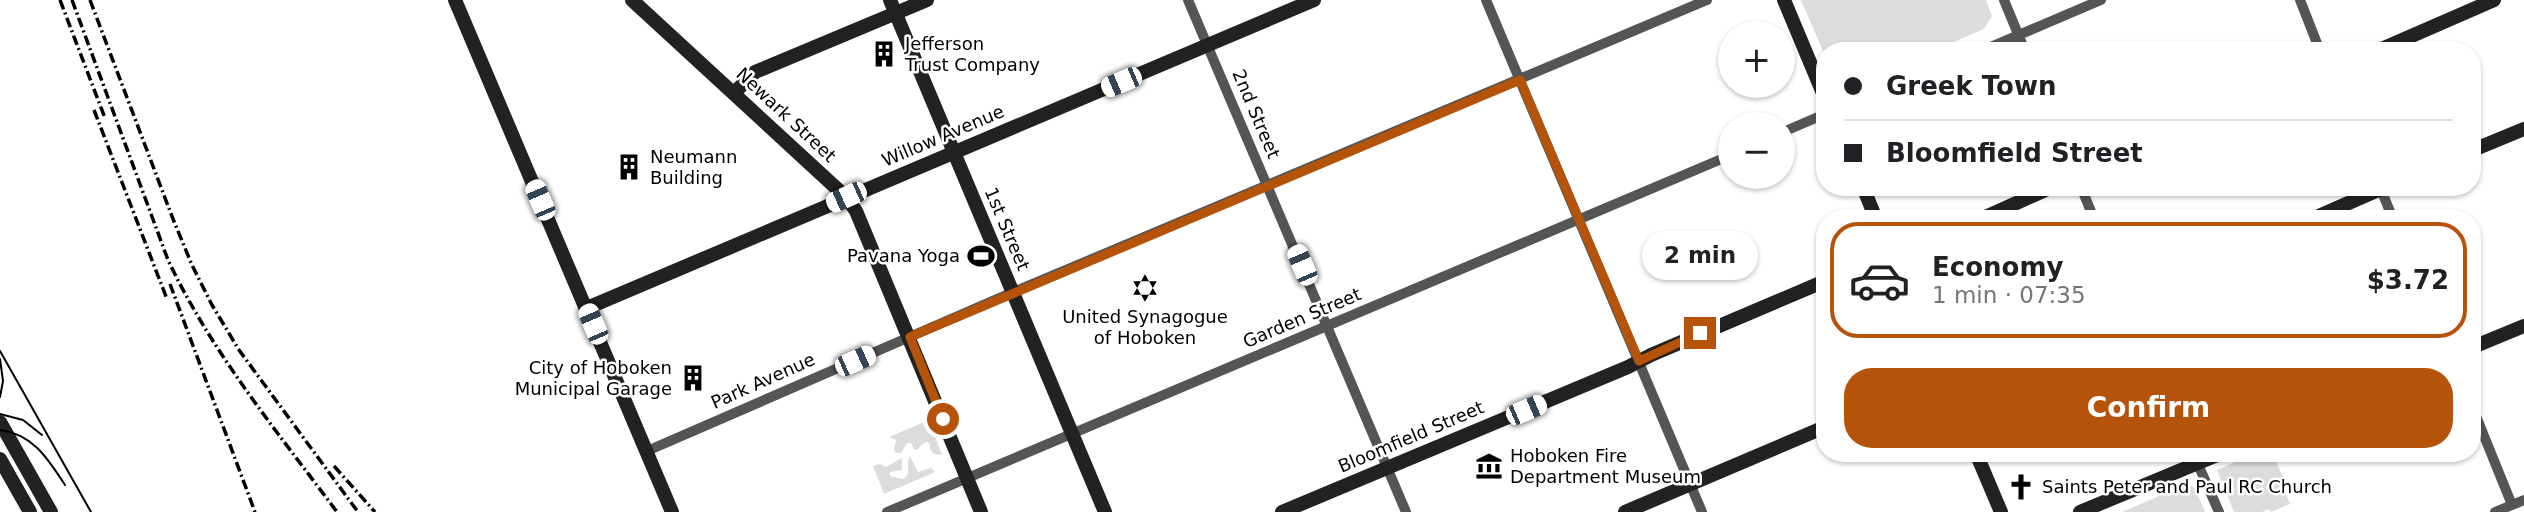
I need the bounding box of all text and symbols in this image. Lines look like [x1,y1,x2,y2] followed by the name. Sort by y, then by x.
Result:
[1718,21,1795,189] map controls
[1718,21,1795,98] button: +
[904,33,1040,75] place label: Jefferson Trust Company
[869,39,899,69] building icon: Jefferson Trust Company
[732,63,841,166] street label: Newark Street
[1098,64,1145,100] car
[1228,66,1285,161] street label: 2nd Street
[1886,71,2056,101] text: Greek Town
[879,100,1007,171] street label: Willow Avenue
[1718,112,1795,189] button: −
[1886,138,2143,168] text: Bloomfield Street
[650,146,737,188] place label: Neumann Building
[614,152,644,182] building icon: Neumann Building
[523,177,558,223] car
[823,179,870,215] car
[981,184,1034,274] street label: 1st Street
[1642,232,1758,280] callout: 2 min
[966,241,996,271] sports icon: Pavana Yoga
[1285,242,1320,288] car
[1664,242,1736,268] text: 2 min
[847,245,960,266] place label: Pavana Yoga
[1848,249,1911,312] icon: car
[1932,252,2063,282] text: Economy
[2367,265,2449,295] text: $3.72
[1130,273,1160,303] synagogue icon: United Synagogue of Hoboken
[1932,282,2086,308] text: 1 min · 07:35
[1240,283,1364,352] street label: Garden Street
[576,301,611,347] car
[1062,306,1228,348] place label: United Synagogue of Hoboken
[1684,317,1716,349] route end
[832,343,879,379] car
[708,348,818,413] street label: Park Avenue
[515,357,672,399] place label: City of Hoboken Municipal Garage
[678,363,708,393] building icon: City of Hoboken Municipal Garage
[1844,368,2453,448] button: Confirm
[1503,392,1550,428] car
[1335,396,1487,477] street label: Bloomfield Street
[927,403,959,435] route start
[1510,445,1701,487] place label: Hoboken Fire Department Museum
[1474,451,1504,481] museum icon: Hoboken Fire Department Museum
[2006,472,2036,502] church icon: Saints Peter and Paul RC Church
[2042,476,2332,497] place label: Saints Peter and Paul RC Church

